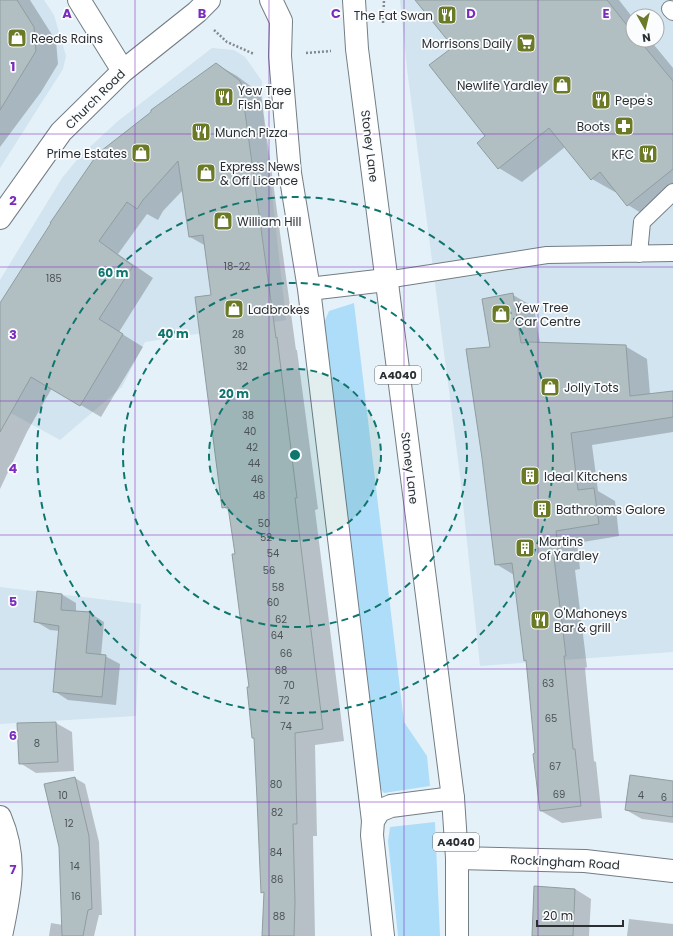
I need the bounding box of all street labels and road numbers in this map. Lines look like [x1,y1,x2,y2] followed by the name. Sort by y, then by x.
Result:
[61,65,129,133] street label: Church Road
[357,109,383,183] street label: Stoney Lane
[375,366,421,384] road number: A4040
[397,431,423,505] street label: Stoney Lane
[433,833,479,851] road number: A4040
[510,851,620,873] street label: Rockingham Road

